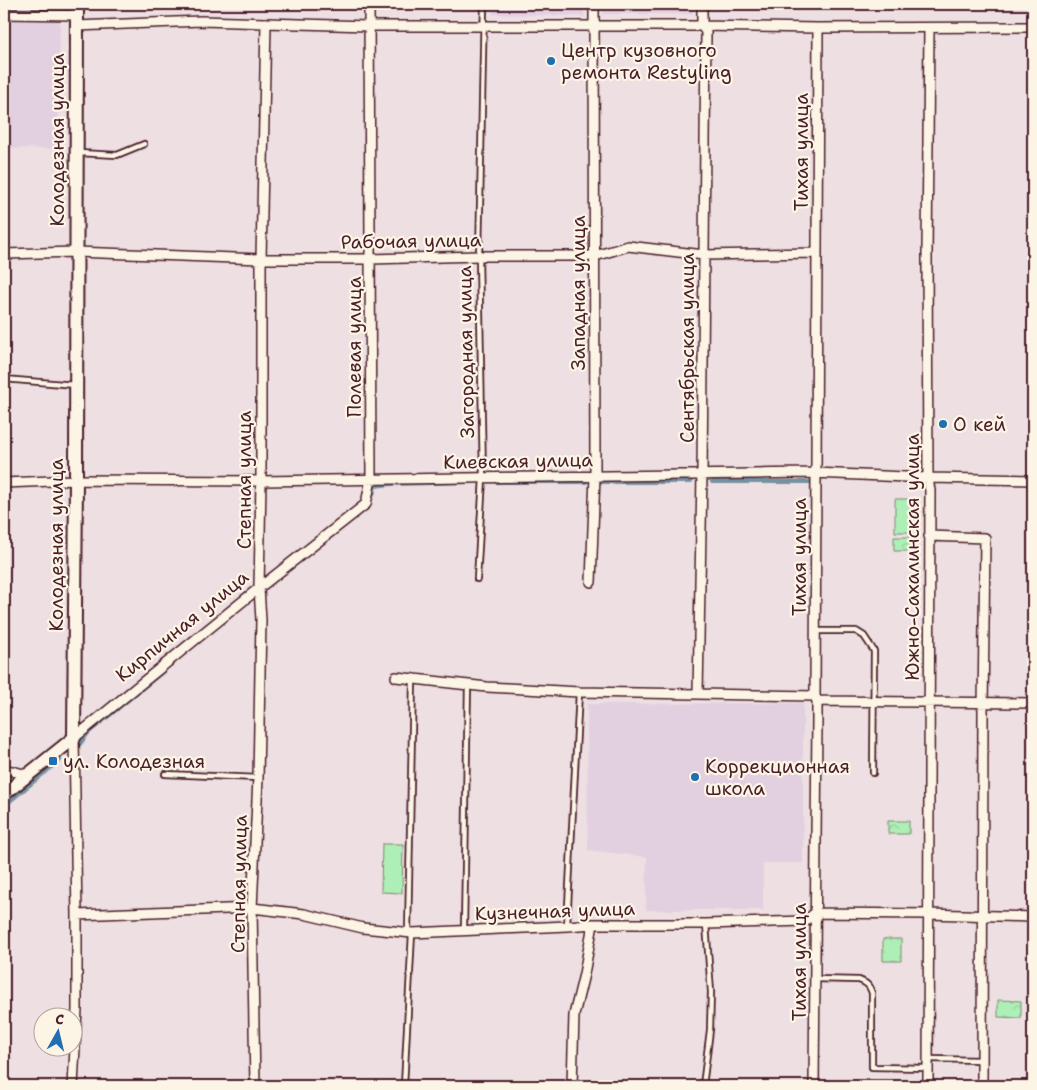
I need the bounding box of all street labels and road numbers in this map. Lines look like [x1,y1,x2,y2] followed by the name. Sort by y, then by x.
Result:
[45,53,70,227] street label: Колодезная улица
[789,93,814,211] street label: Тихая улица
[566,215,591,371] street label: Западная улица
[340,227,482,255] street label: Рабочая улица
[675,253,700,443] street label: Сентябрьская улица
[452,265,480,439] street label: Загородная улица
[342,276,367,418] street label: Полевая улица
[232,411,257,549] street label: Степная улица
[900,433,925,681] street label: Южно-Сахалинская улица
[443,447,593,475] street label: Киевская улица
[44,458,69,632] street label: Колодезная улица
[787,498,812,616] street label: Тихая улица
[110,564,254,688] street label: Кирпичная улица
[225,814,253,953] street label: Степная улица
[474,896,636,926] street label: Кузнечная улица
[787,903,812,1021] street label: Тихая улица

